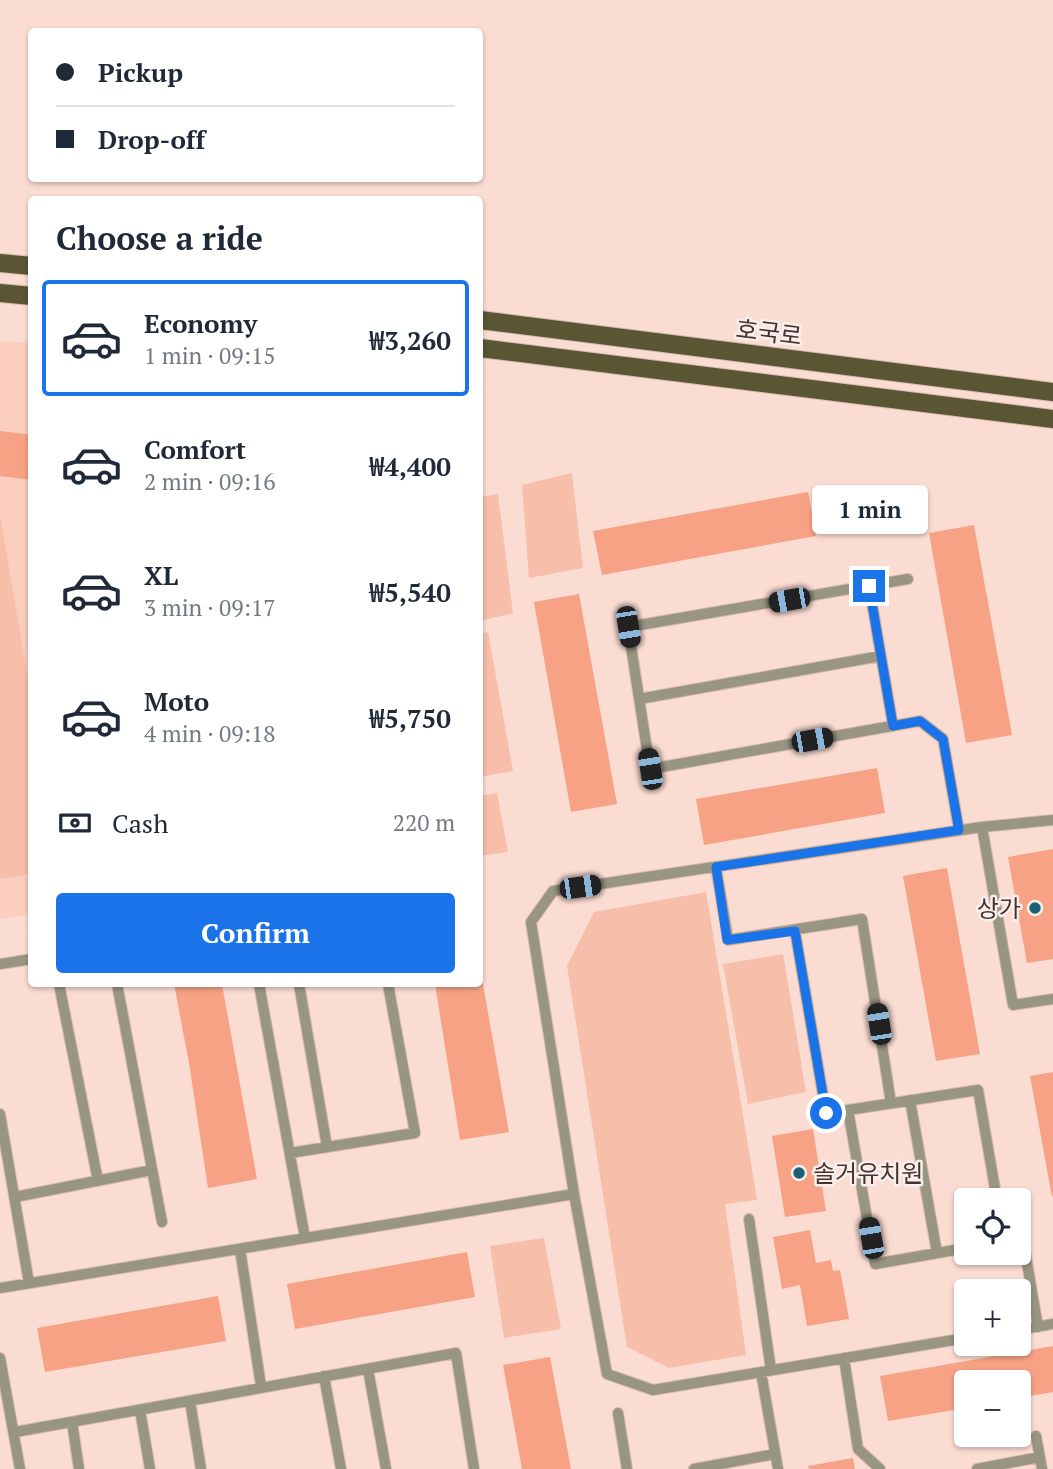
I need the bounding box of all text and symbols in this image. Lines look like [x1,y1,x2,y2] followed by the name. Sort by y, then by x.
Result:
[98,55,183,89] text: Pickup
[98,122,205,156] text: Drop-off
[56,217,263,259] text: Choose a ride
[144,306,257,340] text: Economy
[60,307,123,370] icon: car
[734,312,804,352] street label: 호국로
[369,323,451,357] text: ₩3,260
[144,340,276,371] text: 1 min · 09:15
[144,432,246,466] text: Comfort
[60,433,123,496] icon: car
[369,449,451,483] text: ₩4,400
[144,466,276,497] text: 2 min · 09:16
[811,484,927,534] callout: 1 min
[839,494,901,525] text: 1 min
[144,558,178,592] text: XL
[60,559,123,622] icon: car
[853,570,885,602] route end
[369,575,451,609] text: ₩5,540
[767,586,812,614] car
[144,592,276,623] text: 3 min · 09:17
[615,605,642,649] car
[144,684,209,718] text: Moto
[60,685,123,748] icon: car
[369,701,451,735] text: ₩5,750
[144,718,276,749] text: 4 min · 09:18
[790,726,835,754] car
[637,747,664,791] car
[56,804,94,842] icon: cash
[112,806,168,840] text: Cash
[393,807,455,838] text: 220 m
[558,874,603,900] car
[977,892,1021,924] place label: 상가
[56,893,455,973] button: Confirm
[1027,900,1043,916] marker: 상가
[866,1002,893,1046] car
[810,1097,842,1129] route start
[813,1157,923,1189] place label: 솔거유치원
[791,1165,807,1181] marker: 솔거유치원
[954,1188,1031,1447] map controls
[954,1188,1031,1265] button: locate
[858,1215,885,1261] car
[954,1279,1031,1356] button: +
[954,1370,1031,1447] button: −

